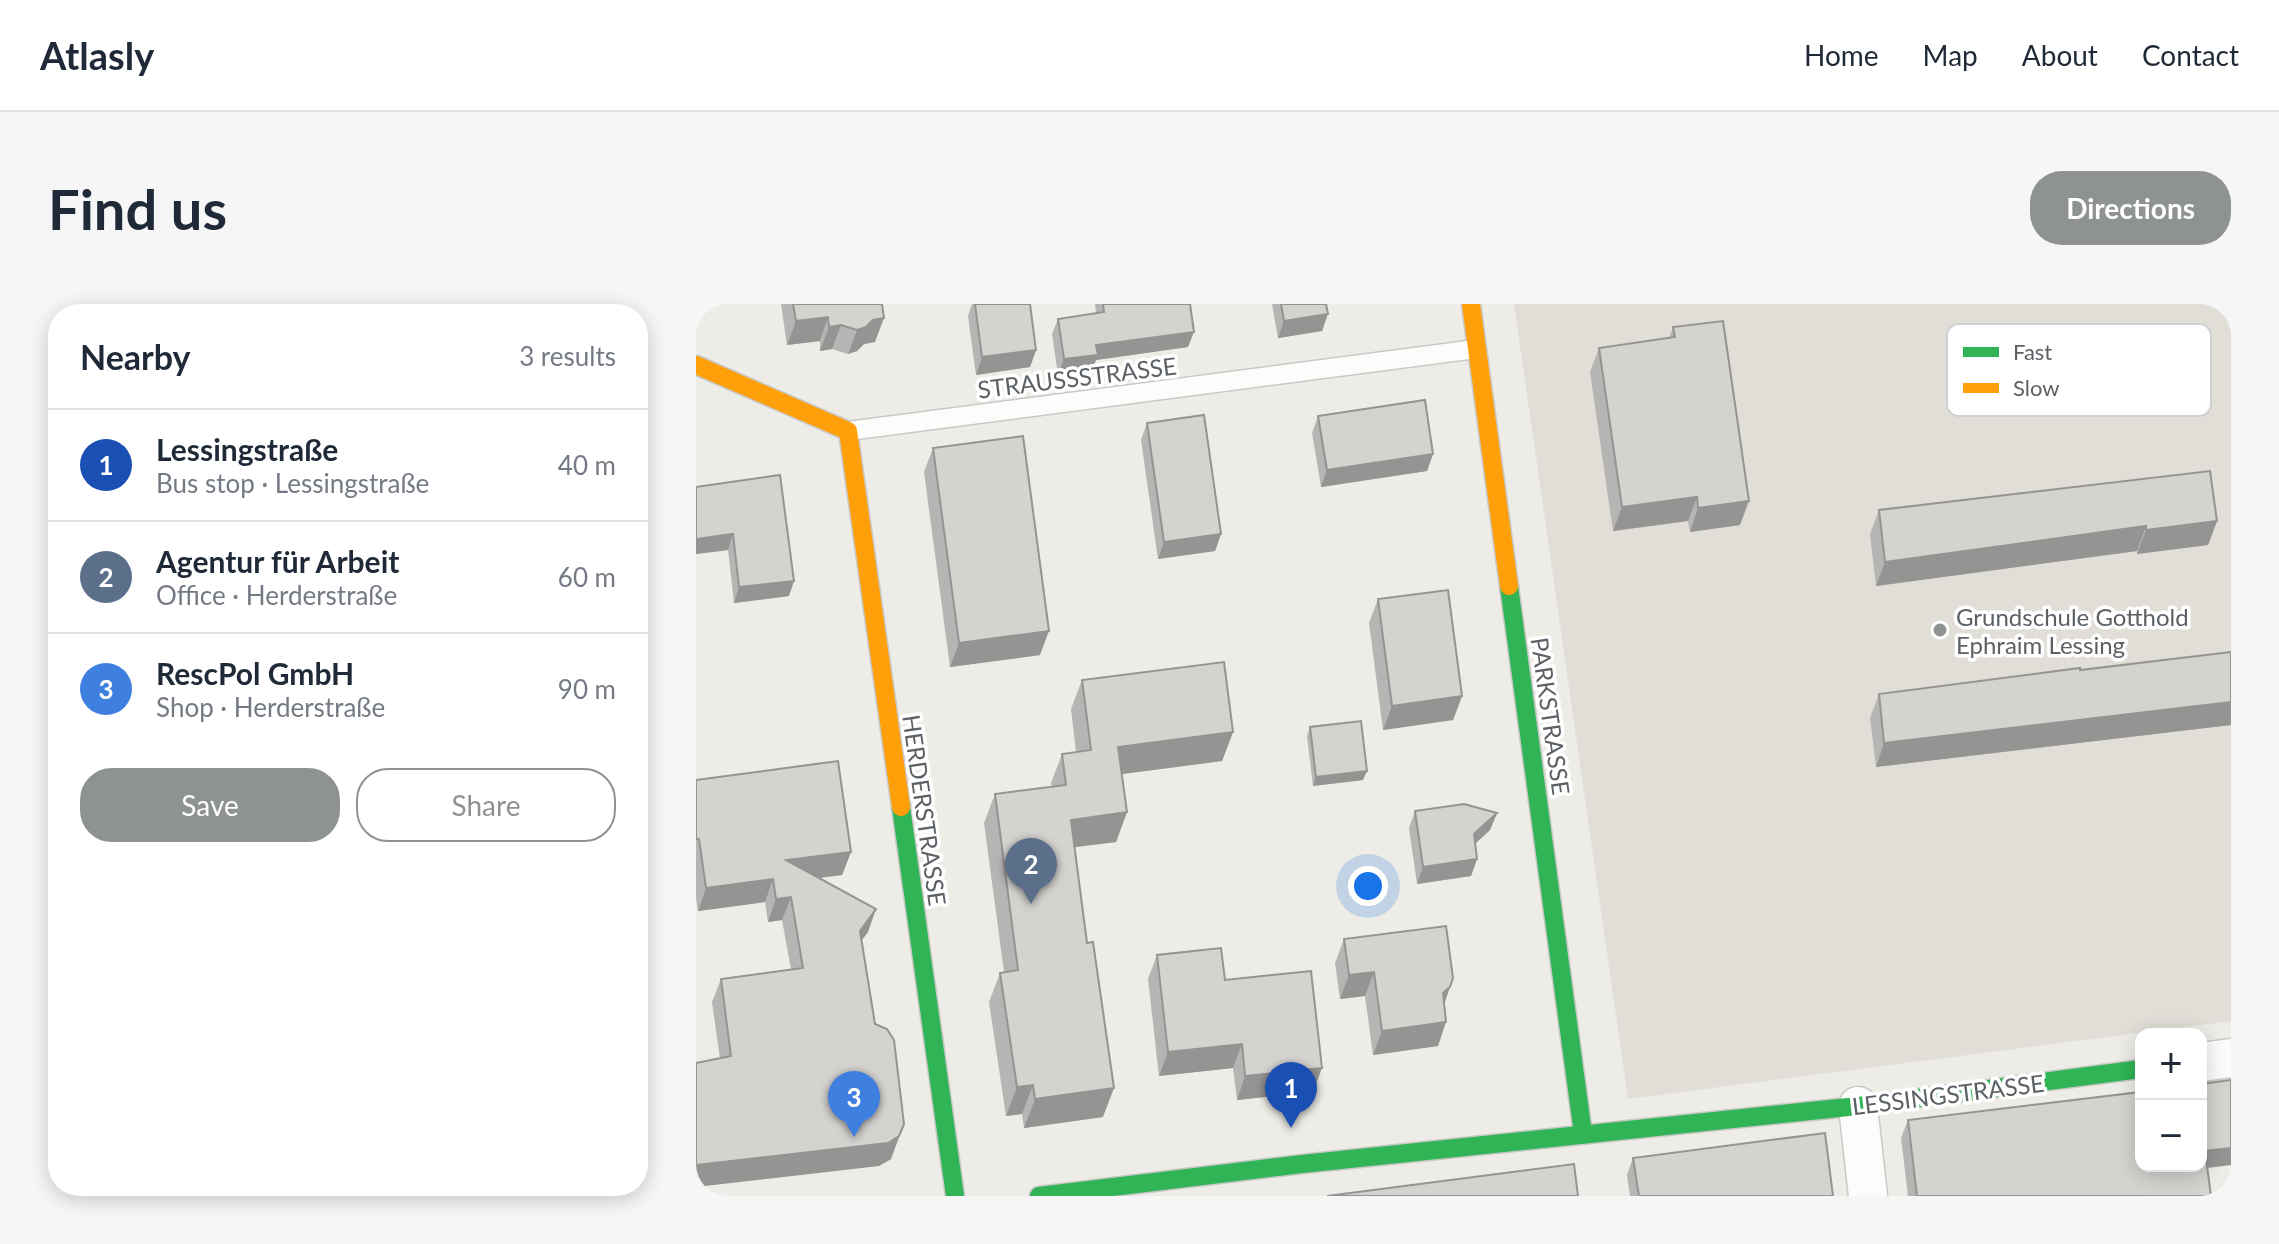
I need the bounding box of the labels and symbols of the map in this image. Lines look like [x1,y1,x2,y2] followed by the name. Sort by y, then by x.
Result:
[1947,324,2211,416] legend
[2013,338,2052,365] text: Fast
[976,350,1178,404] street label: STRAUSSSTRASSE
[2013,374,2060,401] text: Slow
[1956,602,2189,659] place label: Grundschule Gotthold Ephraim Lessing
[1931,621,1949,639] marker: Grundschule Gotthold Ephraim Lessing
[1526,635,1576,797] street label: PARKSTRASSE
[897,713,953,907] street label: HERDERSTRASSE
[1005,838,1057,904] pin: 2
[1348,866,1388,906] your location
[1265,1062,1317,1128] pin: 1
[1850,1068,2046,1120] street label: LESSINGSTRASSE
[828,1071,880,1137] pin: 3

